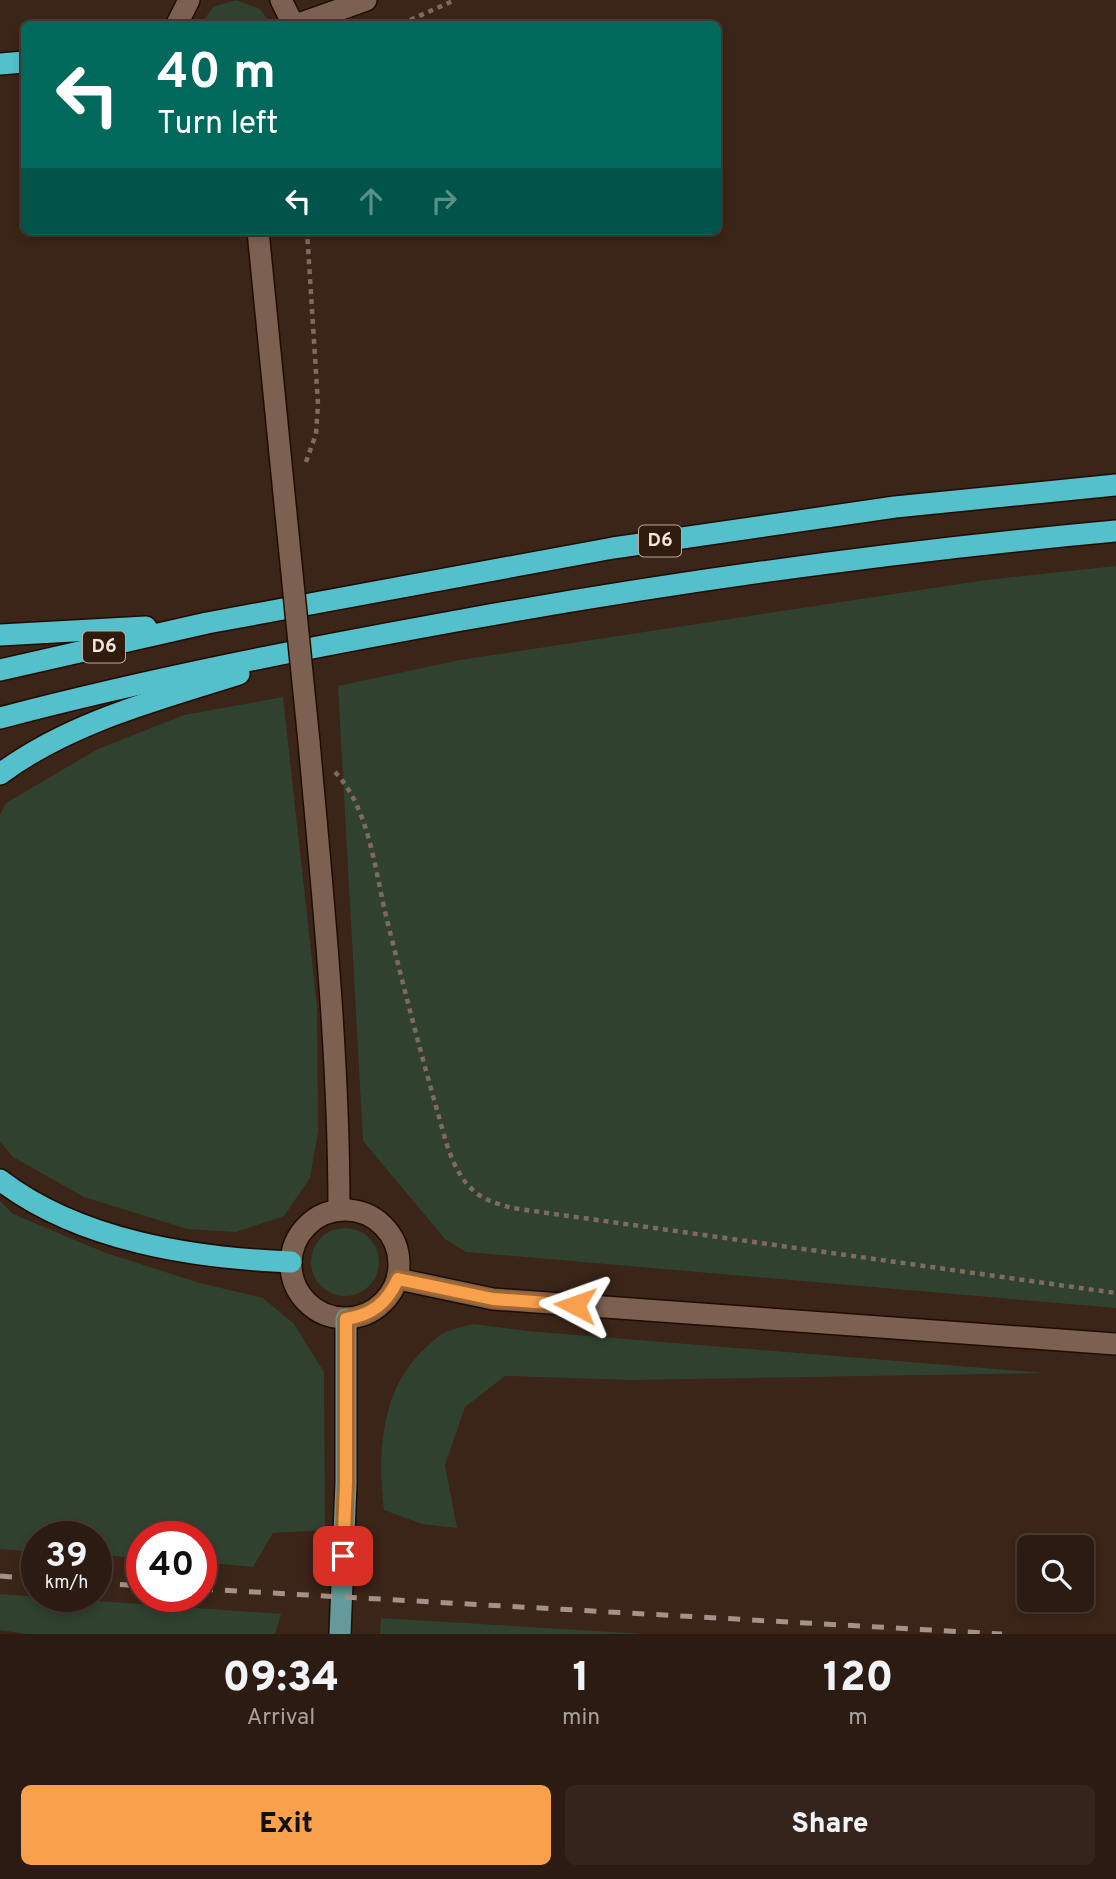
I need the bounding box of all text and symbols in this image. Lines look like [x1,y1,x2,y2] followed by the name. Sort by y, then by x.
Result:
[157,44,276,106] text: 40 m
[42,49,133,140] icon: left
[157,105,278,145] text: Turn left
[279,182,317,220] icon: left
[352,182,390,220] icon: ahead
[425,182,463,220] icon: right
[639,526,681,556] road number: D6
[83,632,125,662] road number: D6
[538,1268,612,1342] position arrow
[126,1521,217,1612] speed limit sign: 40
[313,1526,373,1586] pin
[45,1535,88,1579] text: 39
[1017,1535,1094,1612] map controls
[1017,1535,1094,1612] button: search
[324,1537,362,1575] icon: arrive
[45,1572,88,1595] text: km/h
[223,1653,339,1706] text: 09:34
[572,1653,590,1706] text: 1
[823,1653,893,1706] text: 120
[247,1704,315,1733] text: Arrival
[562,1704,600,1733] text: min
[848,1704,868,1733] text: m
[21,1785,551,1865] button: Exit
[565,1785,1095,1865] button: Share

